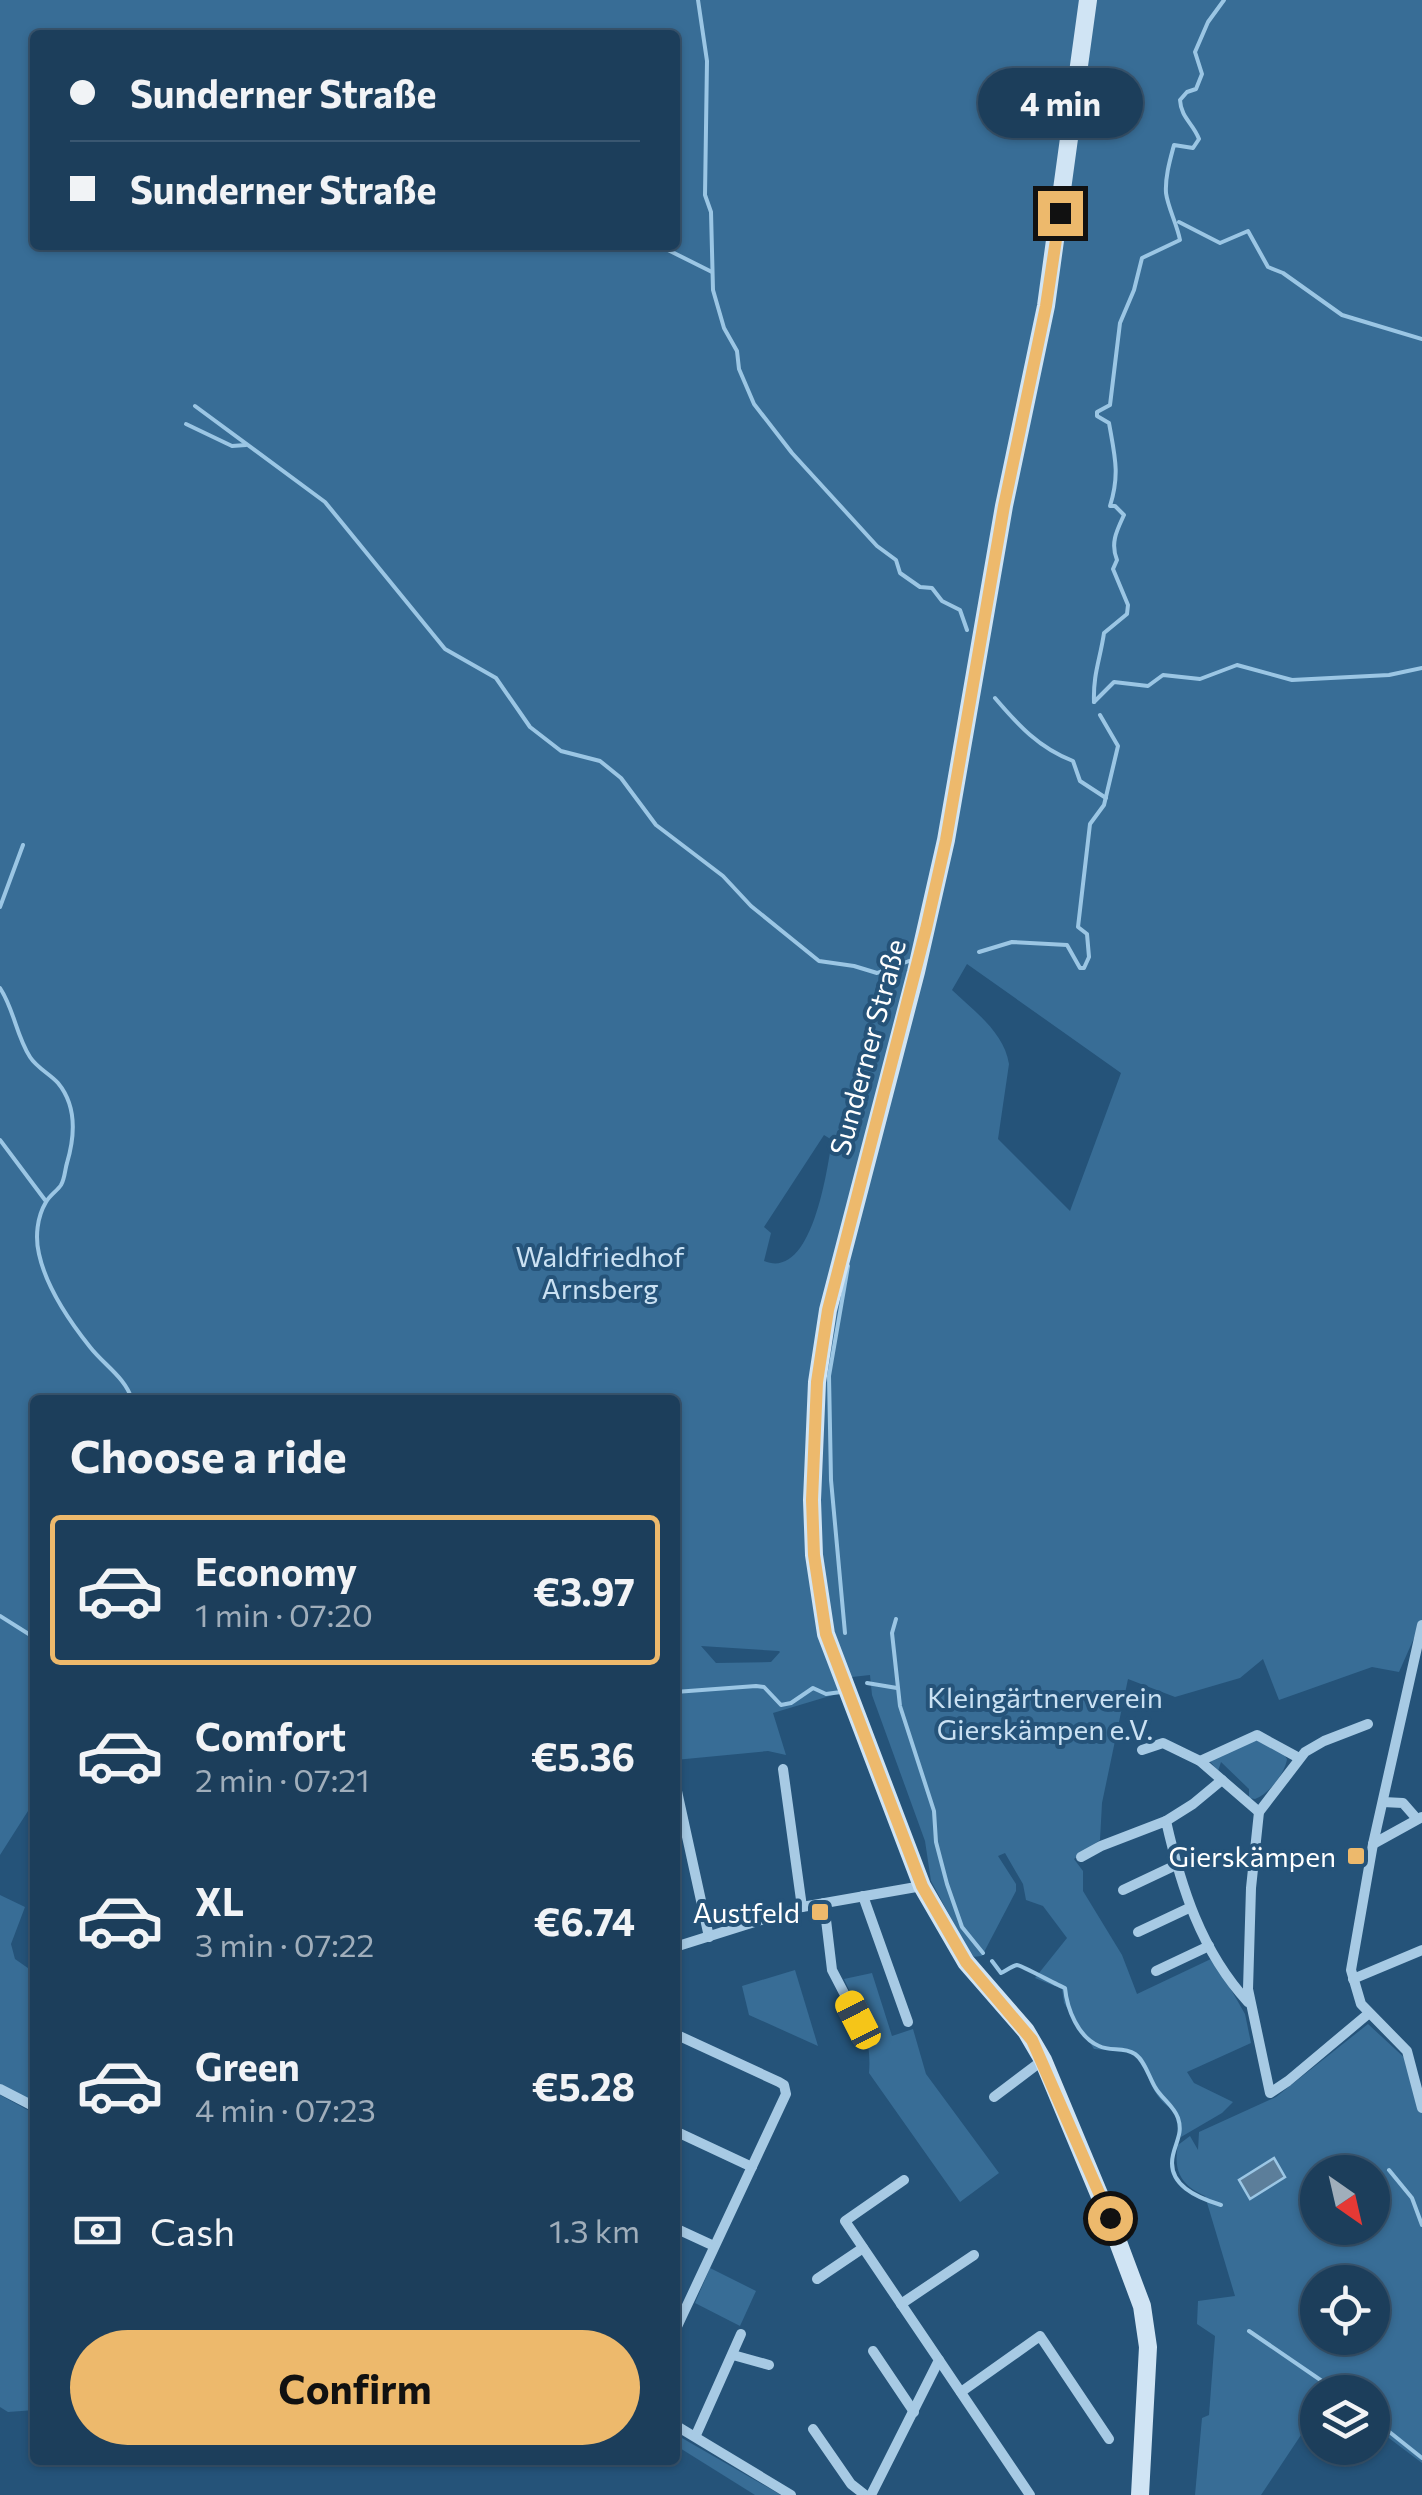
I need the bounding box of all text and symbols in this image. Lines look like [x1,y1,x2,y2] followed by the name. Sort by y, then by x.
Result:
[978,68,1142,138] callout: 4 min
[130,69,436,116] text: Sunderner Straße
[1020,83,1101,123] text: 4 min
[130,165,436,212] text: Sunderner Straße
[1038,191,1083,236] route end
[822,935,912,1159] street label: Sunderner Straße
[515,1239,685,1305] park label: Waldfriedhof Arnsberg
[70,1427,347,1482] text: Choose a ride
[75,1545,165,1635] icon: car
[195,1547,357,1594] text: Economy
[533,1567,635,1614] text: €3.97
[195,1594,373,1634] text: 1 min · 07:20
[927,1680,1163,1746] park label: Kleingärtnerverein Gierskämpen e.V.
[75,1710,165,1800] icon: car
[195,1712,346,1759] text: Comfort
[531,1732,635,1779] text: €5.36
[195,1759,370,1799] text: 2 min · 07:21
[1169,1839,1336,1873] place label: Gierskämpen
[1345,1845,1367,1867] marker: Gierskämpen
[75,1875,165,1965] icon: car
[195,1877,244,1924] text: XL
[693,1895,800,1929] place label: Austfeld
[534,1897,635,1944] text: €6.74
[809,1901,831,1923] marker: Austfeld
[195,1924,374,1964] text: 3 min · 07:22
[831,1986,885,2054] car
[75,2040,165,2130] icon: car
[195,2042,300,2089] text: Green
[532,2062,635,2109] text: €5.28
[195,2089,376,2129] text: 4 min · 07:23
[1300,2155,1390,2245] north arrow
[1300,2155,1390,2465] map controls
[1088,2196,1133,2241] route start
[70,2203,125,2258] icon: cash
[150,2207,235,2254] text: Cash
[549,2210,640,2250] text: 1.3 km
[1300,2265,1390,2355] button: locate
[70,2330,640,2445] button: Confirm
[1300,2375,1390,2465] button: layers

